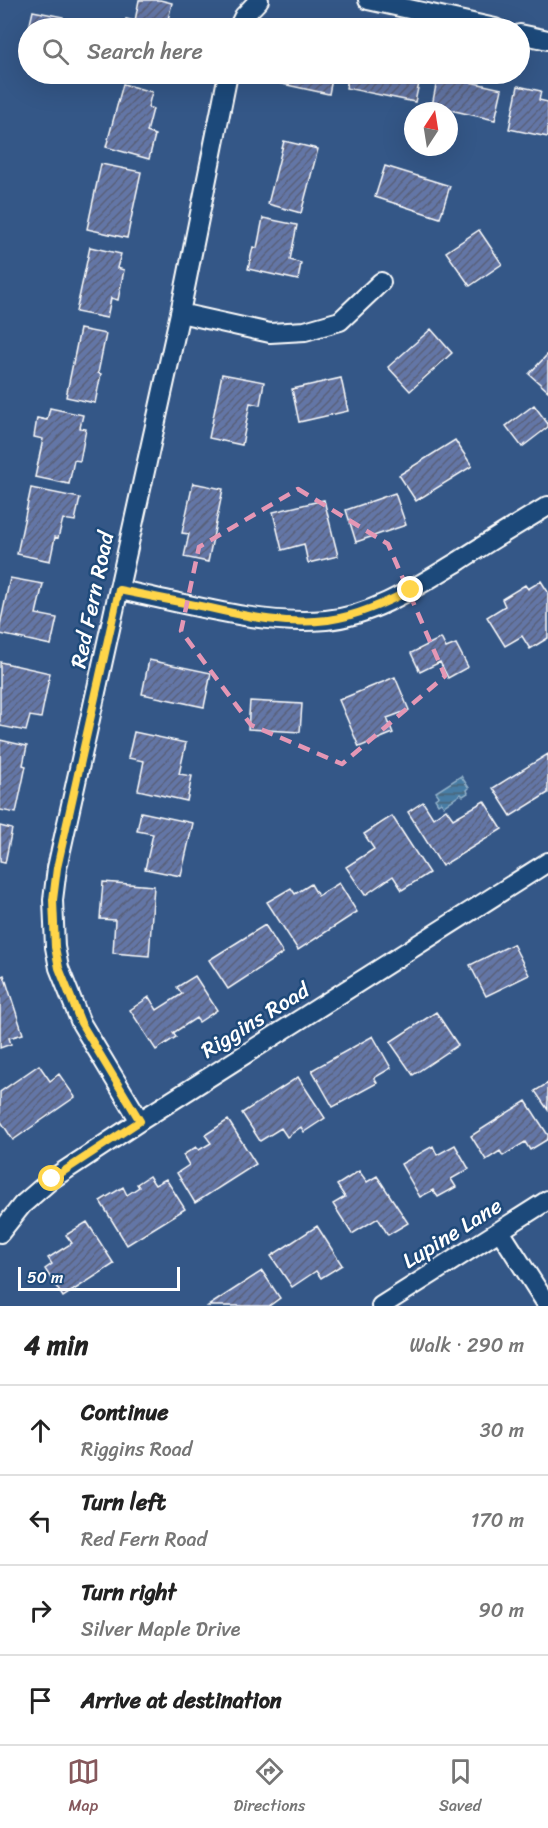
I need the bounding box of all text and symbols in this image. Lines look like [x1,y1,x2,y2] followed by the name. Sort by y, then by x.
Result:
[18,18,530,84] search box
[87,32,203,71] text: Search here
[39,35,72,68] icon: search
[404,102,458,156] north arrow
[59,527,126,672] street label: Red Fern Road
[397,576,423,602] route end
[193,970,318,1069] street label: Riggins Road
[38,1165,64,1191] route start
[394,1187,510,1279] street label: Lupine Lane
[27,1263,63,1292] text: 50 m
[18,1264,180,1292] scale bar
[24,1322,88,1368] text: 4 min
[409,1328,524,1363] text: Walk · 290 m
[81,1393,169,1432] text: Continue
[480,1413,524,1448] text: 30 m
[24,1414,57,1447] icon: ahead
[81,1432,192,1467] text: Riggins Road
[81,1483,166,1522] text: Turn left
[471,1503,524,1538] text: 170 m
[24,1504,57,1537] icon: left
[81,1522,207,1557] text: Red Fern Road
[81,1573,176,1612] text: Turn right
[479,1593,524,1628] text: 90 m
[24,1594,57,1627] icon: right
[81,1612,240,1647] text: Silver Maple Drive
[81,1681,282,1720] text: Arrive at destination
[24,1684,57,1717] icon: arrive
[67,1755,100,1820] tab: Map
[234,1755,305,1820] tab: Directions
[439,1755,481,1820] tab: Saved

